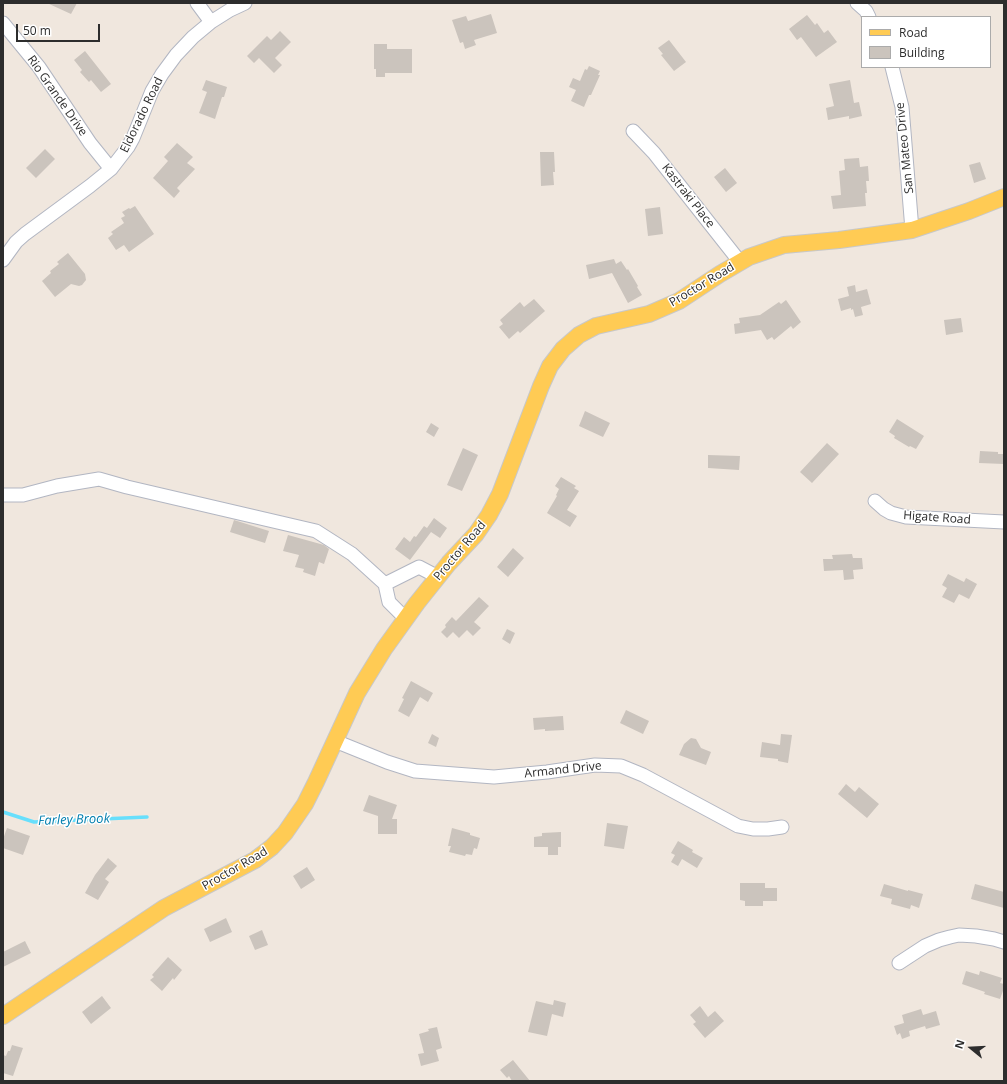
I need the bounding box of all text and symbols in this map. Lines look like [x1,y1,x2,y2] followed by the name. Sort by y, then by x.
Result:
[18,16,102,42] scale bar
[861,16,991,68] legend
[23,22,51,39] text: 50 m
[899,24,928,41] text: Road
[899,44,944,61] text: Building
[24,53,90,139] street label: Rio Grande Drive
[118,75,166,155] street label: Eldorado Road
[893,102,917,194] street label: San Mateo Drive
[658,161,718,231] street label: Kastraki Place
[667,260,737,310] street label: Proctor Road
[903,508,971,528] street label: Higate Road
[431,518,489,584] street label: Proctor Road
[524,759,602,781] street label: Armand Drive
[38,811,110,829] water label: Farley Brook
[200,844,270,894] street label: Proctor Road
[951,1028,991,1068] north arrow
[951,1038,968,1051] text: N

